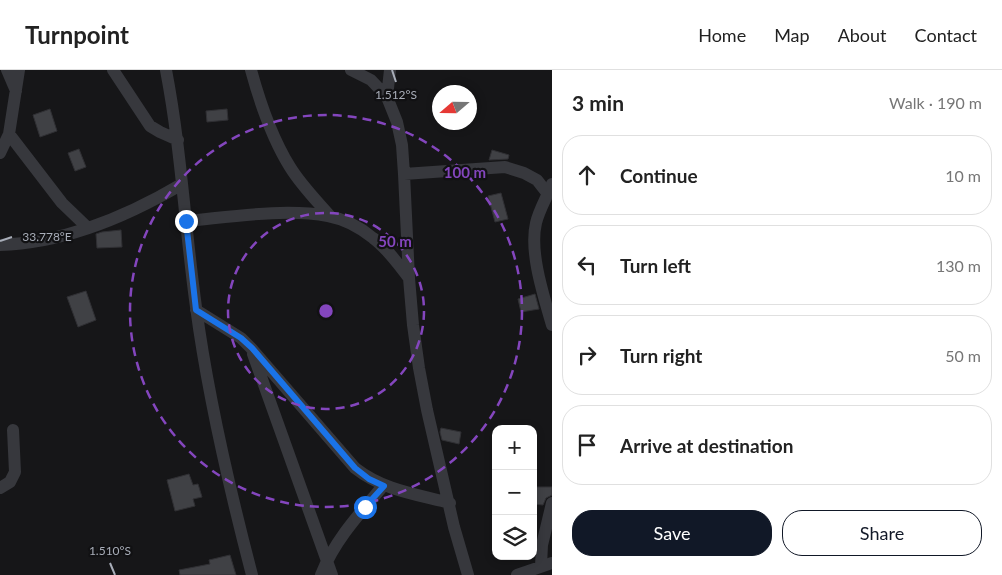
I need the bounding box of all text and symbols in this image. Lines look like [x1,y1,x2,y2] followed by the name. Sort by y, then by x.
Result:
[25,20,129,49] text: Turnpoint
[698,24,746,46] text: Home
[774,24,810,46] text: Map
[838,24,887,46] text: About
[915,24,977,46] text: Contact
[432,85,477,130] north arrow
[375,87,417,102] text: 1.512°S
[572,90,624,115] text: 3 min
[889,93,982,112] text: Walk · 190 m
[573,161,601,189] icon: ahead
[444,163,486,181] text: 100 m
[620,164,698,187] text: Continue
[945,166,981,185] text: 10 m
[175,210,198,233] route end
[22,229,72,244] text: 33.778°E
[378,232,412,250] text: 50 m
[573,251,601,279] icon: left
[620,254,691,277] text: Turn left
[936,256,981,275] text: 130 m
[317,302,335,320] centre of rings
[573,341,601,369] icon: right
[620,344,702,367] text: Turn right
[945,346,981,365] text: 50 m
[492,425,537,560] map controls
[492,425,537,470] button: +
[573,431,601,459] icon: arrive
[620,434,793,457] text: Arrive at destination
[492,470,537,515] button: −
[354,496,377,519] route start
[572,510,772,556] button: Save
[782,510,982,556] button: Share
[492,515,537,560] button: layers
[89,543,131,558] text: 1.510°S

